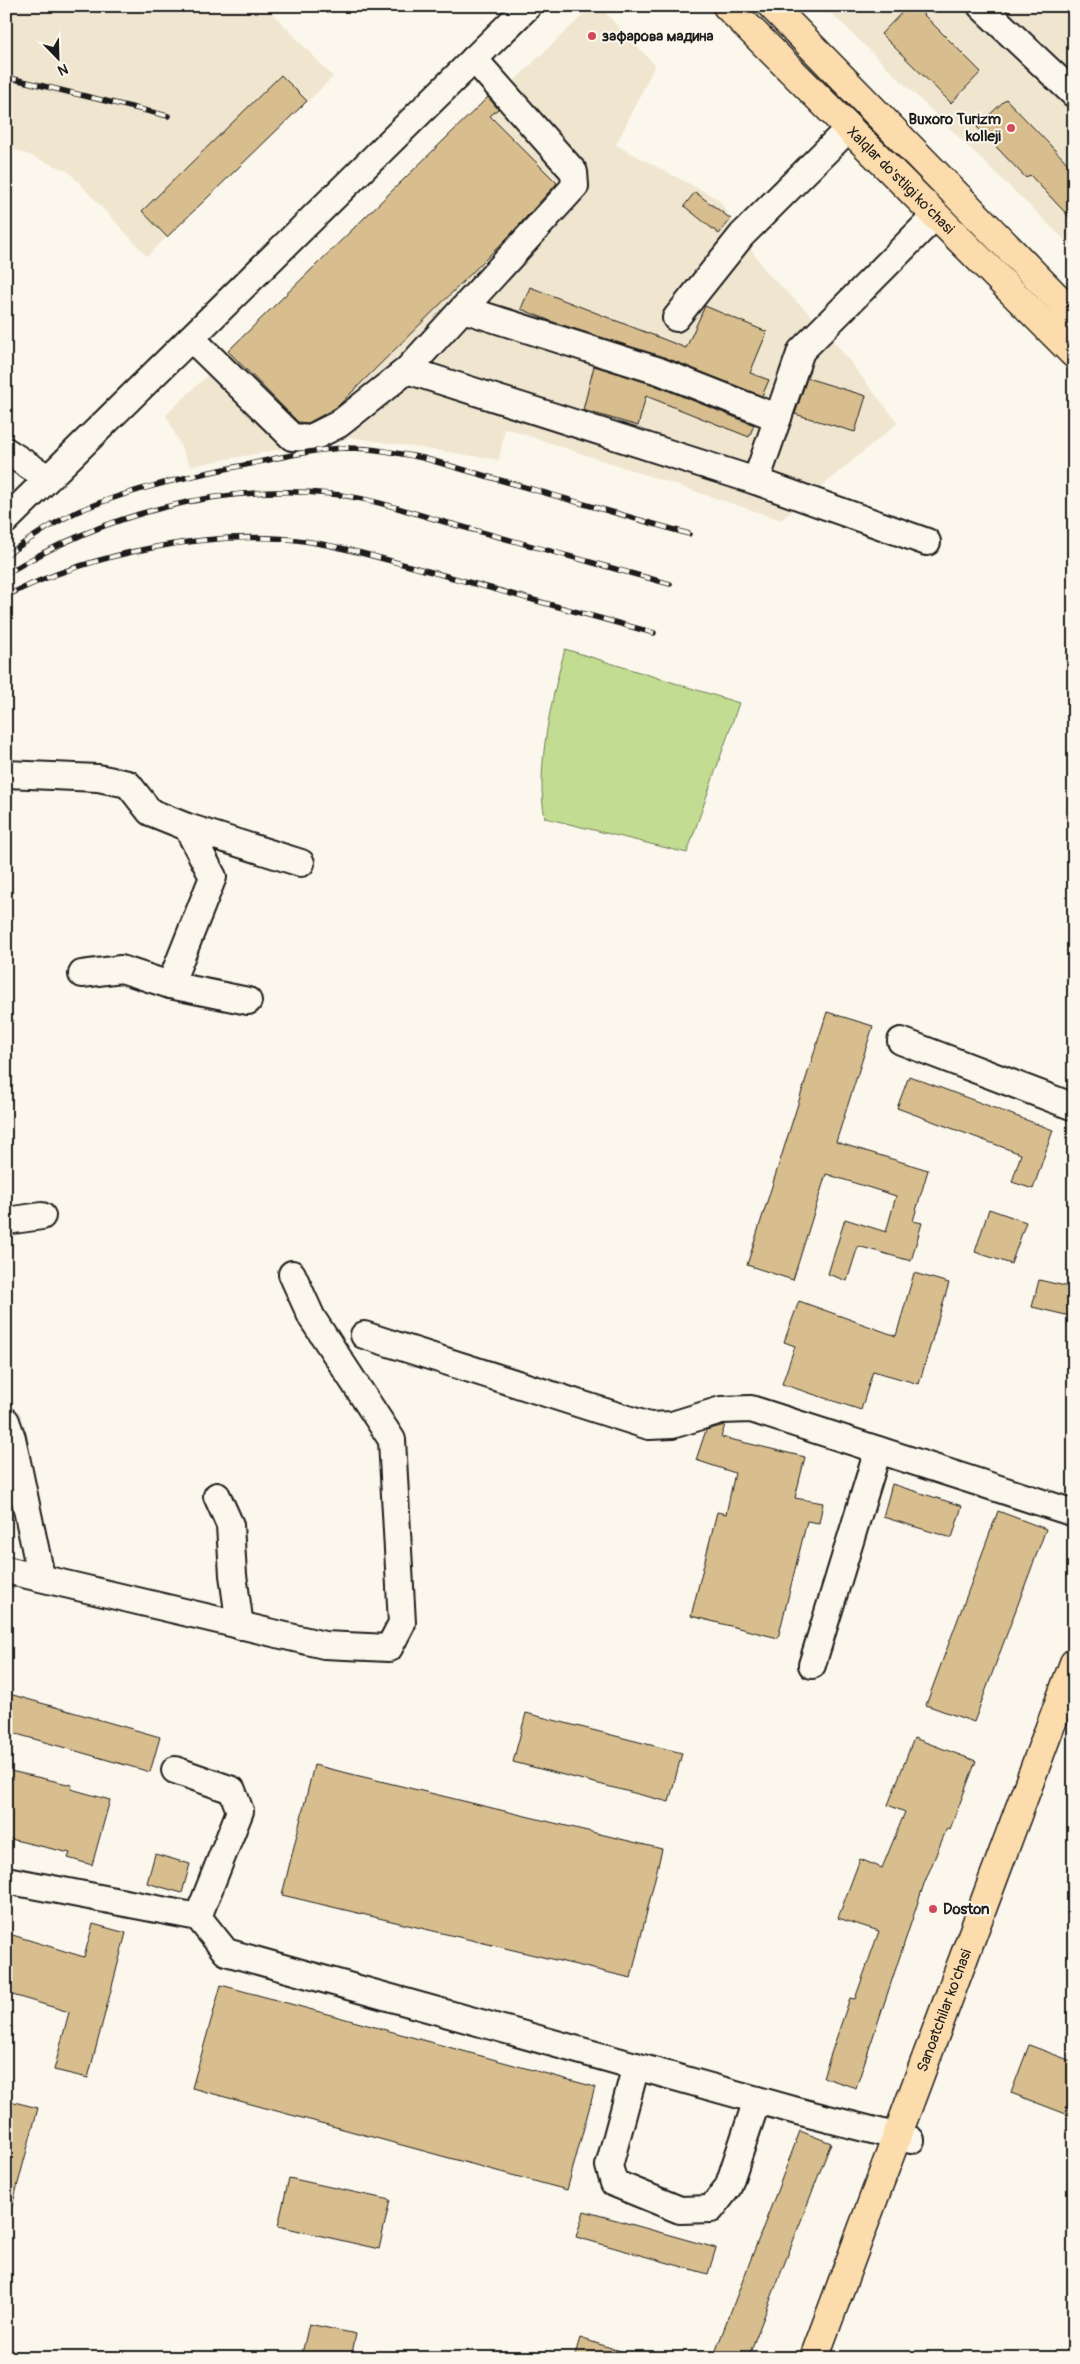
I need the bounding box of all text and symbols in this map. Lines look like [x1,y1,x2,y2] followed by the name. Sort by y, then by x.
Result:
[602,27,714,46] place label: зафарова мадина
[586,30,598,42] marker: зафарова мадина
[32,32,82,82] north arrow
[55,60,71,79] text: N
[908,110,1001,146] place label: Buxoro Turizm kolleji
[843,122,959,238] street label: Xalqlar do'stligi ko'chasi
[1005,122,1017,134] marker: Buxoro Turizm kolleji
[943,1900,990,1919] place label: Doston
[927,1903,939,1915] marker: Doston
[912,1946,976,2075] street label: Sanoatchilar ko'chasi

